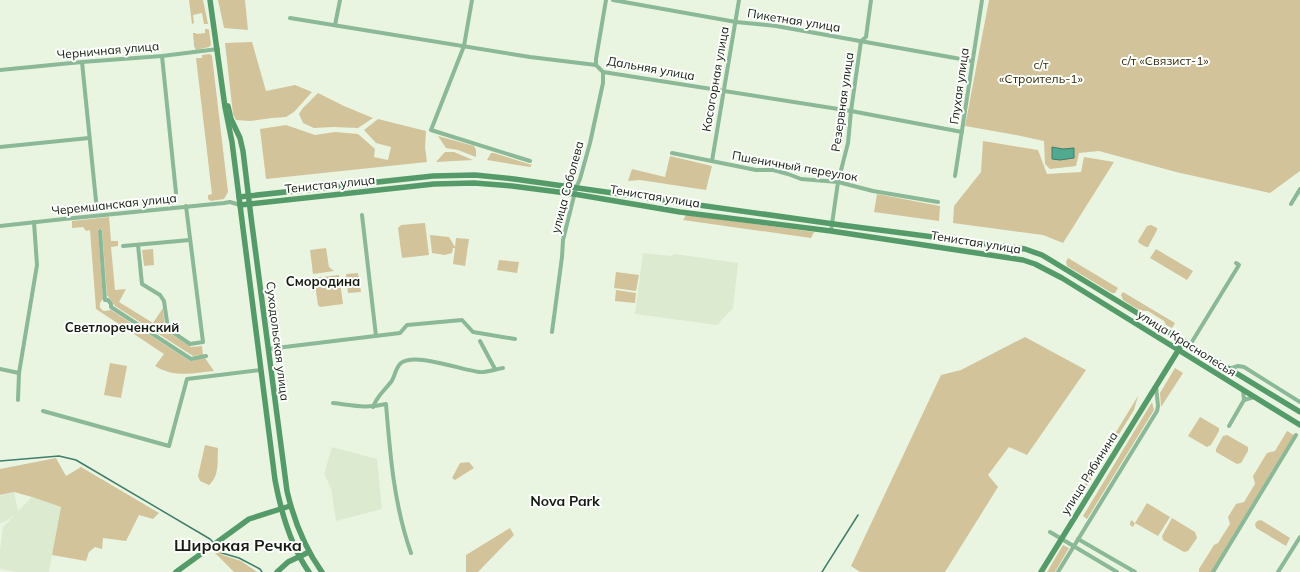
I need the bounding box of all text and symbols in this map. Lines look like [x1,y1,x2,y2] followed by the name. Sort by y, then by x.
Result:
[746,5,842,35] street label: Пикетная улица
[698,25,732,133] street label: Косогорная улица
[56,38,160,62] street label: Черничная улица
[946,47,972,125] street label: Глухая улица
[828,51,856,153] street label: Резервная улица
[606,53,696,83] street label: Дальняя улица
[1121,53,1209,68] park label: с/т «Связист-1»
[999,57,1084,86] park label: с/т «Строитель-1»
[547,139,587,235] street label: улица Соболева
[731,148,860,185] street label: Пшеничный переулок
[284,172,376,196] street label: Тенистая улица
[609,181,701,211] street label: Тенистая улица
[51,190,177,218] street label: Черемшанская улица
[930,227,1022,257] street label: Тенистая улица
[286,273,360,289] district label: Смородина
[263,280,293,402] street label: Суходольская улица
[1135,306,1239,380] street label: улица Краснолесья
[65,319,179,335] district label: Светлореченский
[1057,429,1121,517] street label: улица Рябинина
[530,492,600,510] district label: Nova Park
[174,535,302,555] district label: Широкая Речка

